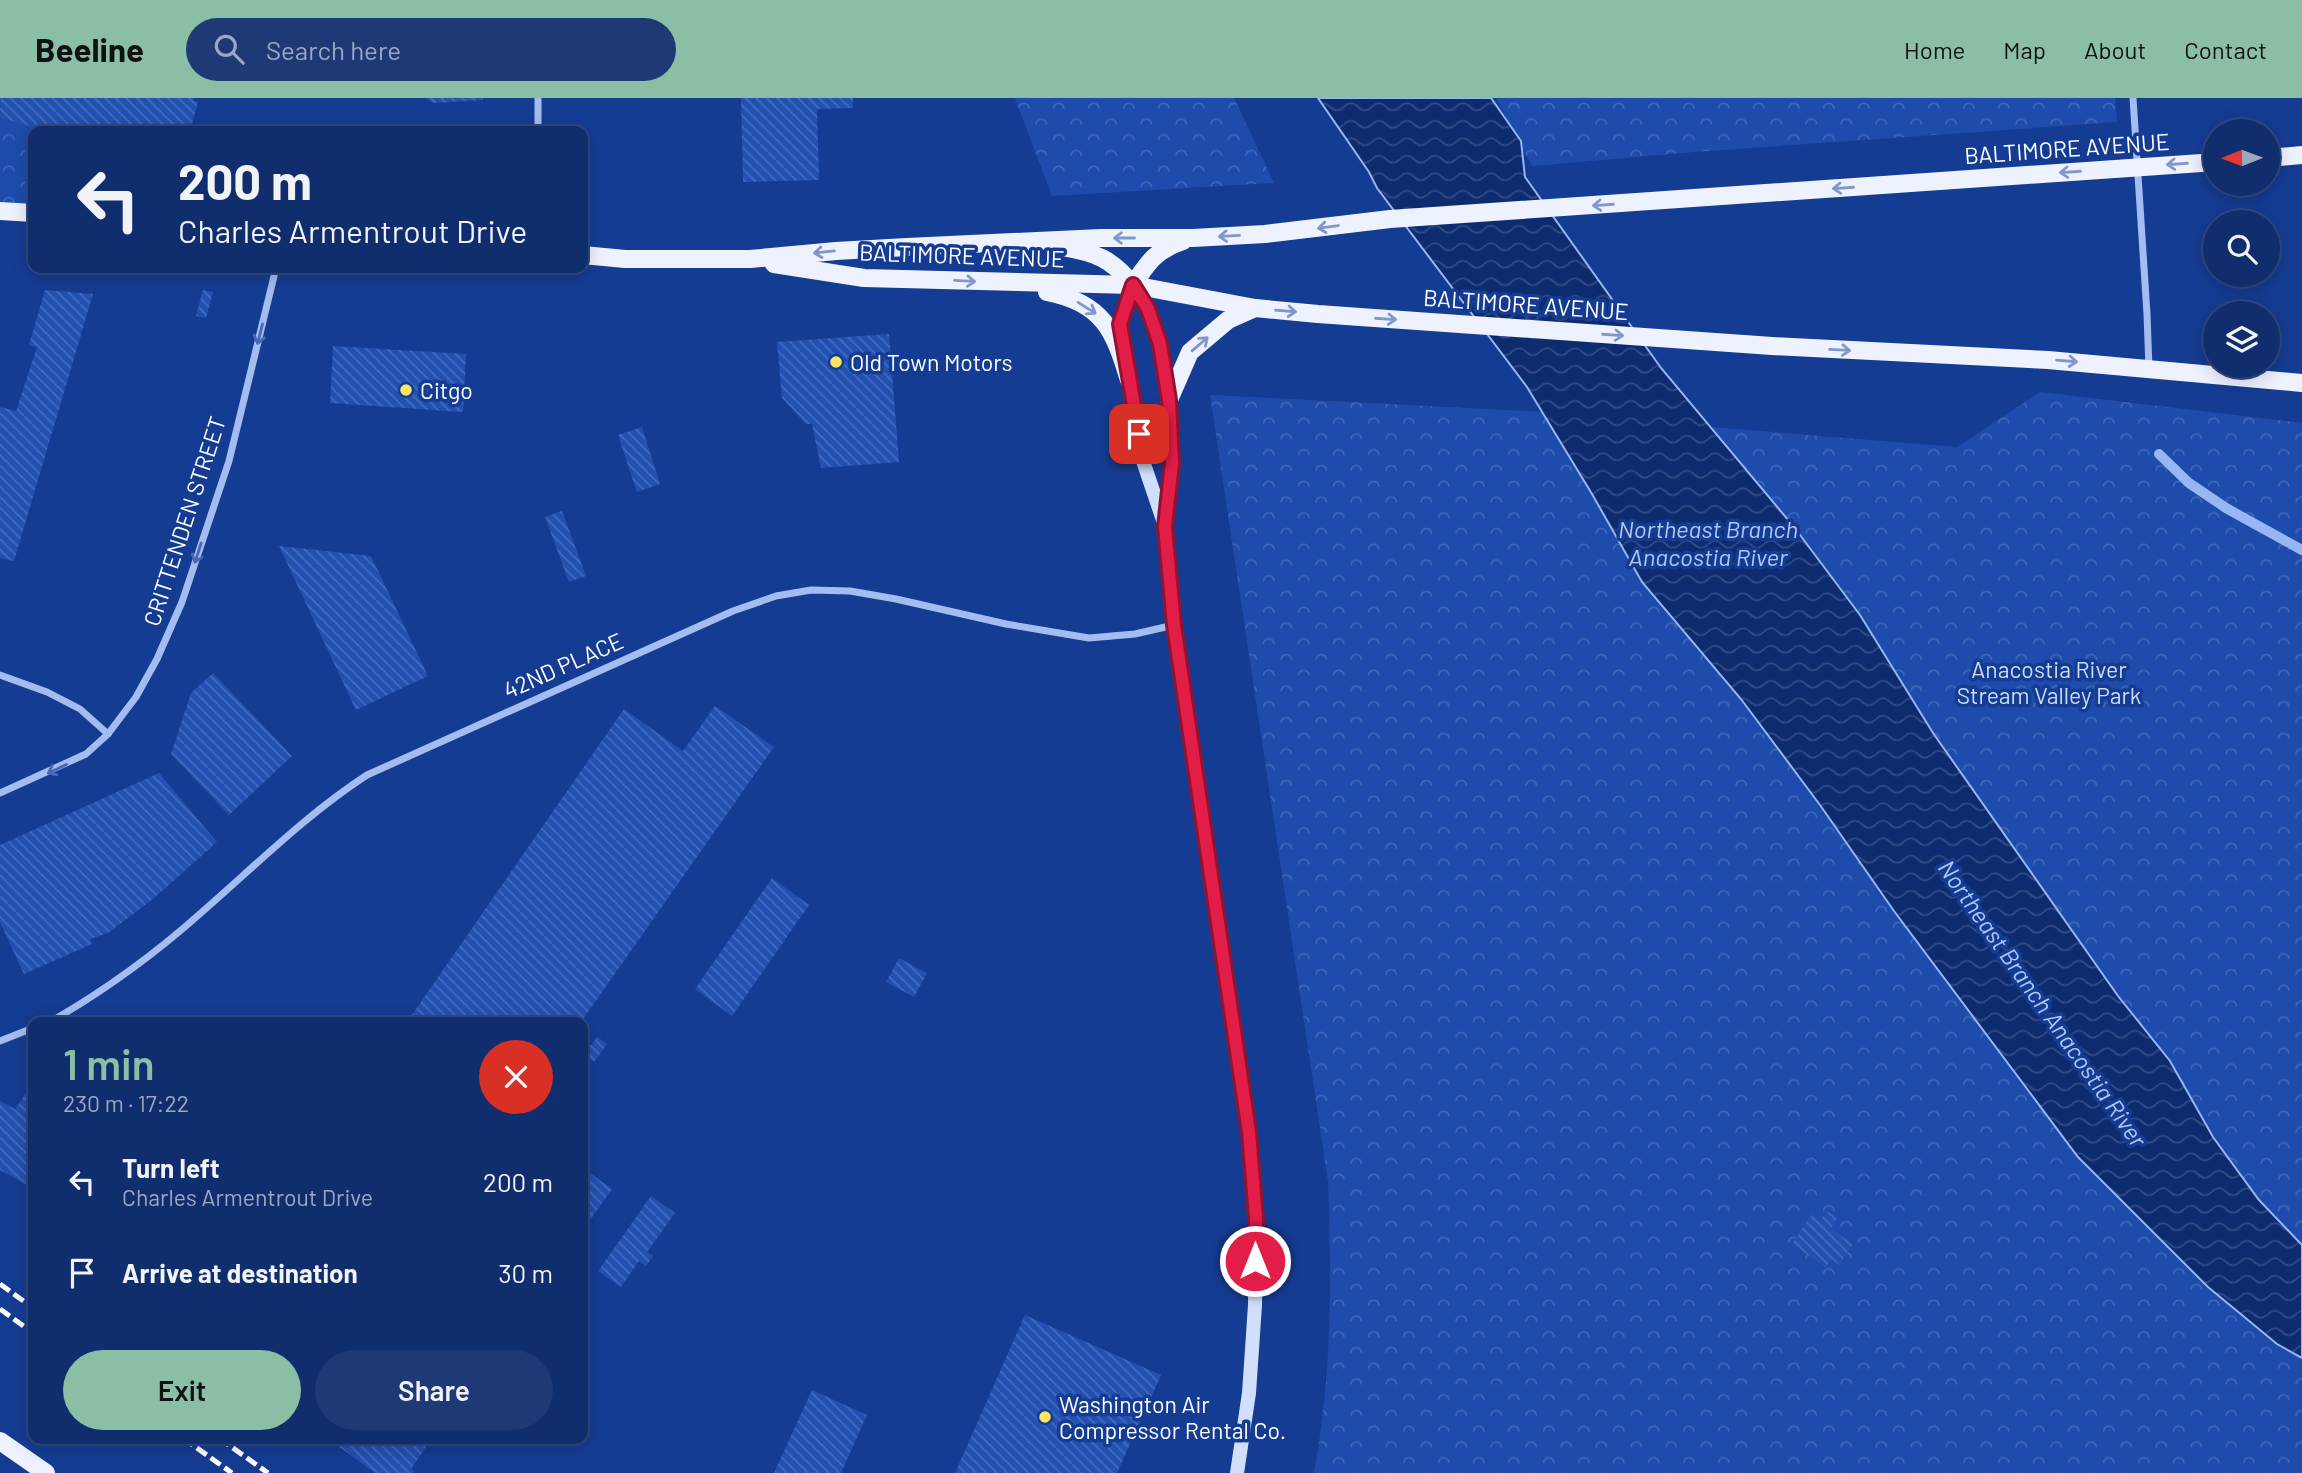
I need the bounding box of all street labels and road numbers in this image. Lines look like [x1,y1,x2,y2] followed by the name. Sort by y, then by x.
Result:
[1963,127,2171,169] street label: BALTIMORE AVENUE
[859,237,1065,273] street label: BALTIMORE AVENUE
[1422,283,1630,325] street label: BALTIMORE AVENUE
[137,413,231,629] street label: CRITTENDEN STREET
[499,626,627,704] street label: 42ND PLACE

